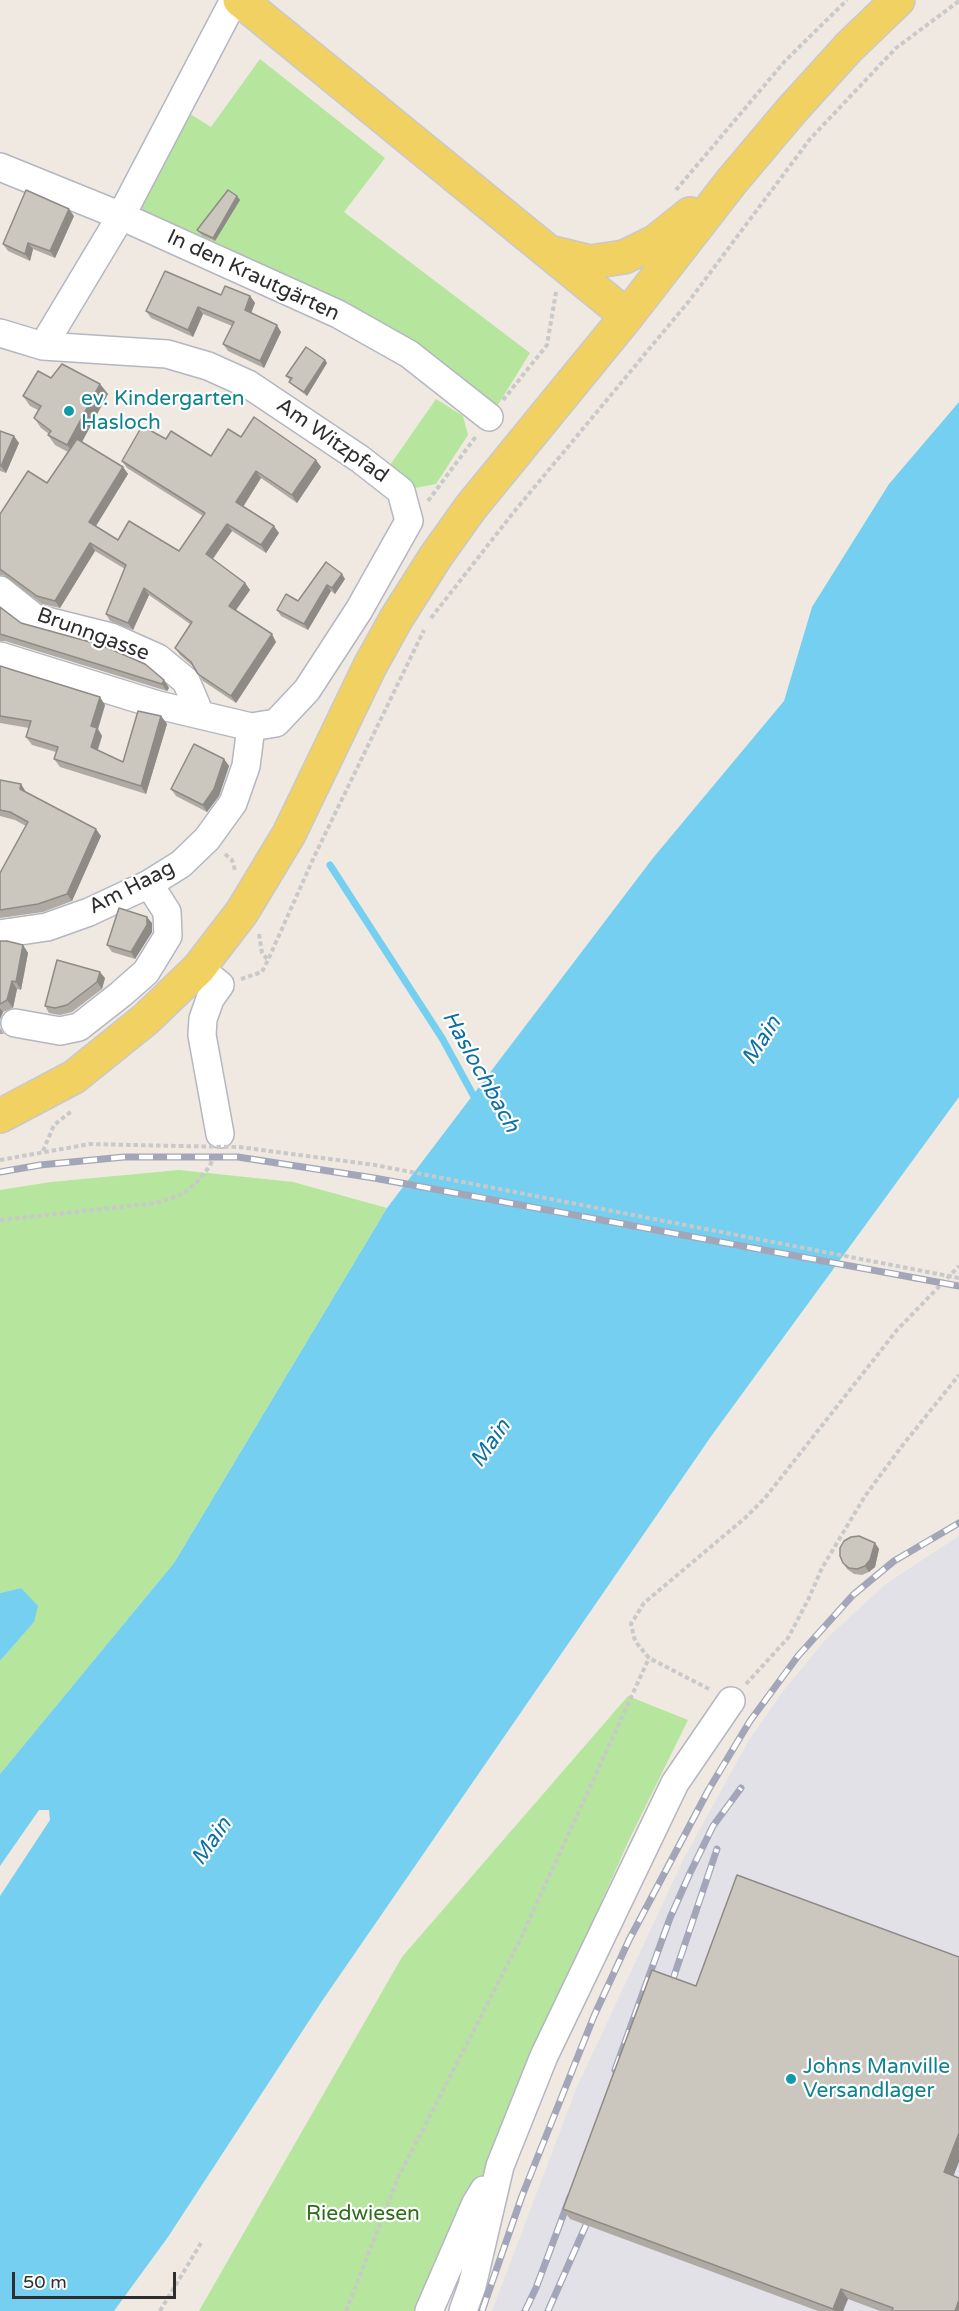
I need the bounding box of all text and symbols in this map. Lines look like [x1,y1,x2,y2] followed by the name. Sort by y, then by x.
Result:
[163,225,343,327] street label: In den Krautgärten
[81,386,245,436] place label: ev. Kindergarten Hasloch
[271,393,393,489] street label: Am Witzpfad
[62,404,76,418] marker: ev. Kindergarten Hasloch
[33,603,153,667] street label: Brunngasse
[85,856,179,920] street label: Am Haag
[436,1007,524,1137] water label: Haslochbach
[737,1012,787,1070] water label: Main
[465,1415,517,1473] water label: Main
[186,1813,238,1871] water label: Main
[803,2054,950,2104] place label: Johns Manville Versandlager
[784,2072,798,2086] marker: Johns Manville Versandlager
[306,2201,420,2227] park label: Riedwiesen
[15,2260,178,2298] scale bar
[23,2271,67,2293] text: 50 m

